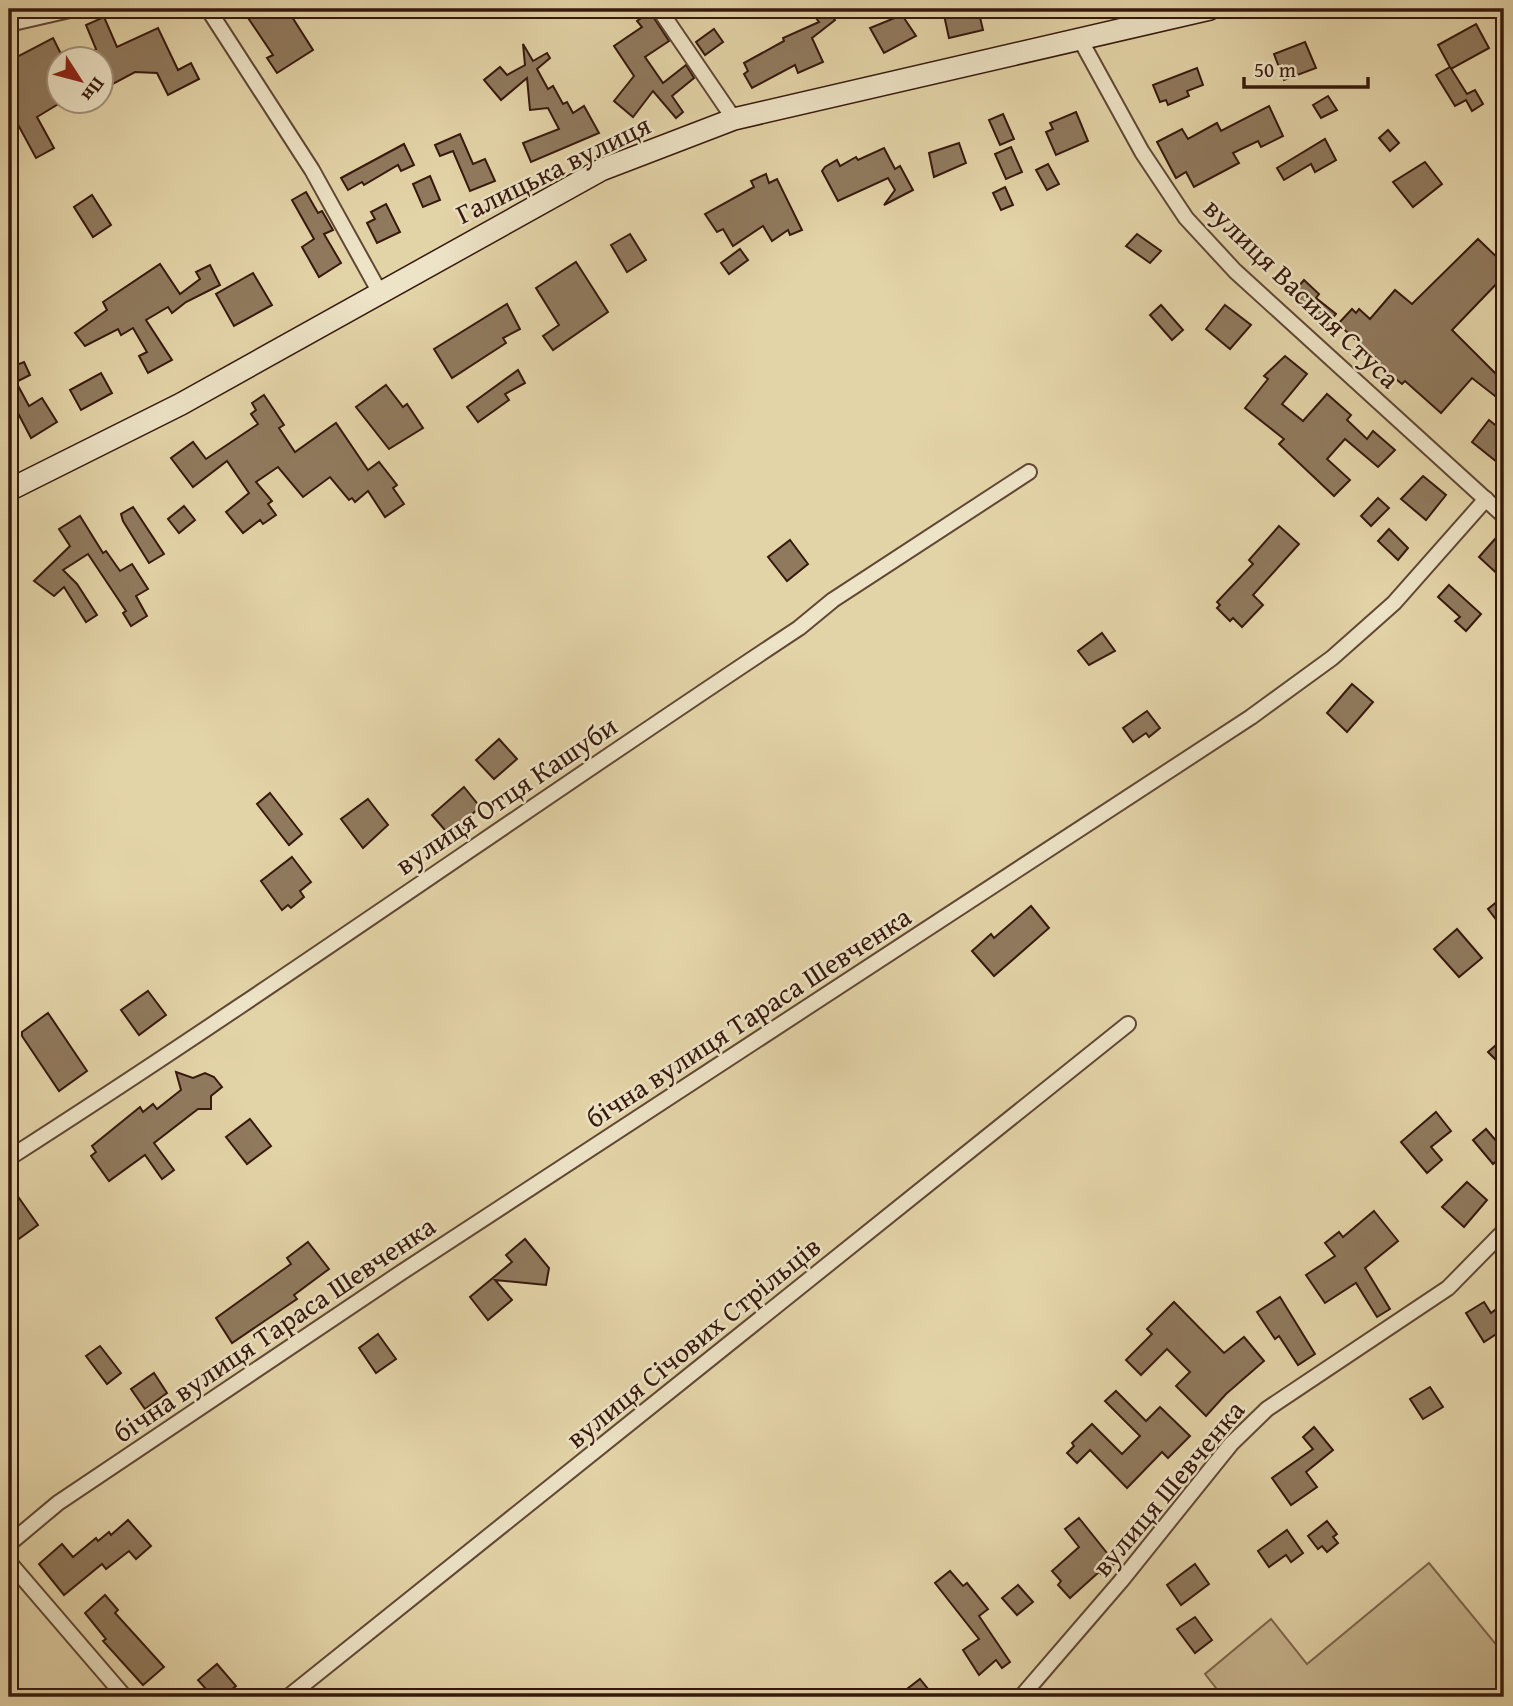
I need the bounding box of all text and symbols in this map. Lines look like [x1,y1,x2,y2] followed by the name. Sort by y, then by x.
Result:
[46,46,116,116] north arrow
[1244,46,1368,90] scale bar
[1254,54,1296,85] text: 50 m
[75,72,112,108] text: Пн
[448,104,657,234] street label: Галицька вулиця
[1195,188,1410,398] street label: вулиця Василя Стуса
[386,705,625,884] street label: вулиця Отця Кашуби
[577,895,919,1138] street label: бічна вулиця Тараса Шевченка
[104,1205,444,1452] street label: бічна вулиця Тараса Шевченка
[557,1226,829,1457] street label: вулиця Січових Стрільців
[1082,1390,1254,1585] street label: вулиця Шевченка

